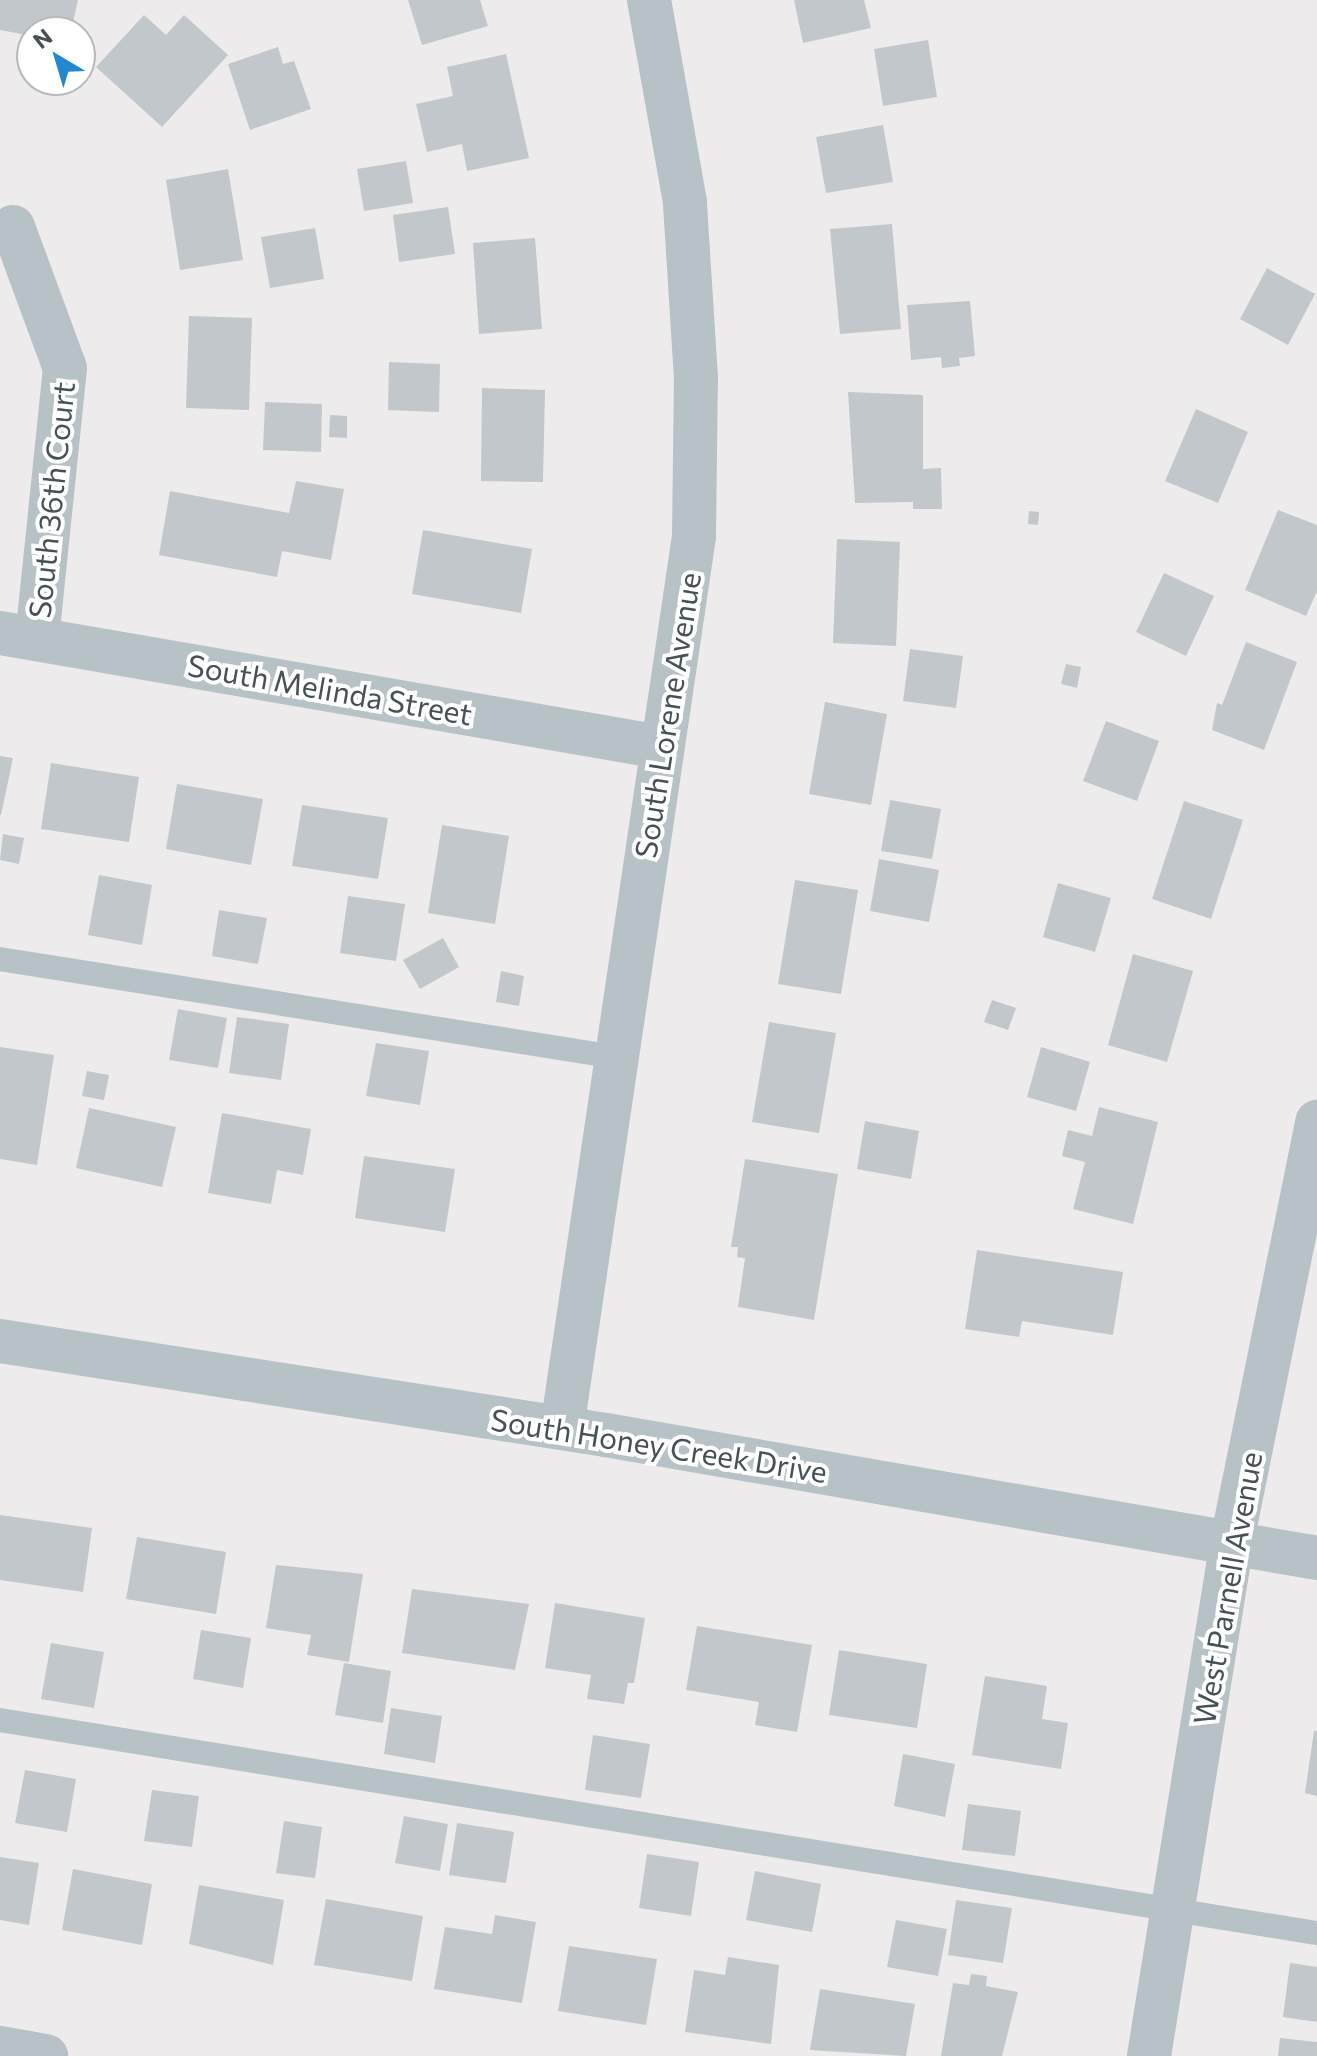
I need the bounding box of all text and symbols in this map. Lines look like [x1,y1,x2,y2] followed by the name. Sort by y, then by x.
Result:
[16,16,96,96] north arrow
[27,23,57,54] text: N
[21,380,81,620] street label: South 36th Court
[627,570,707,860] street label: South Lorene Avenue
[185,646,475,732] street label: South Melinda Street
[488,1401,830,1489] street label: South Honey Creek Drive
[1185,1449,1269,1727] street label: West Parnell Avenue

